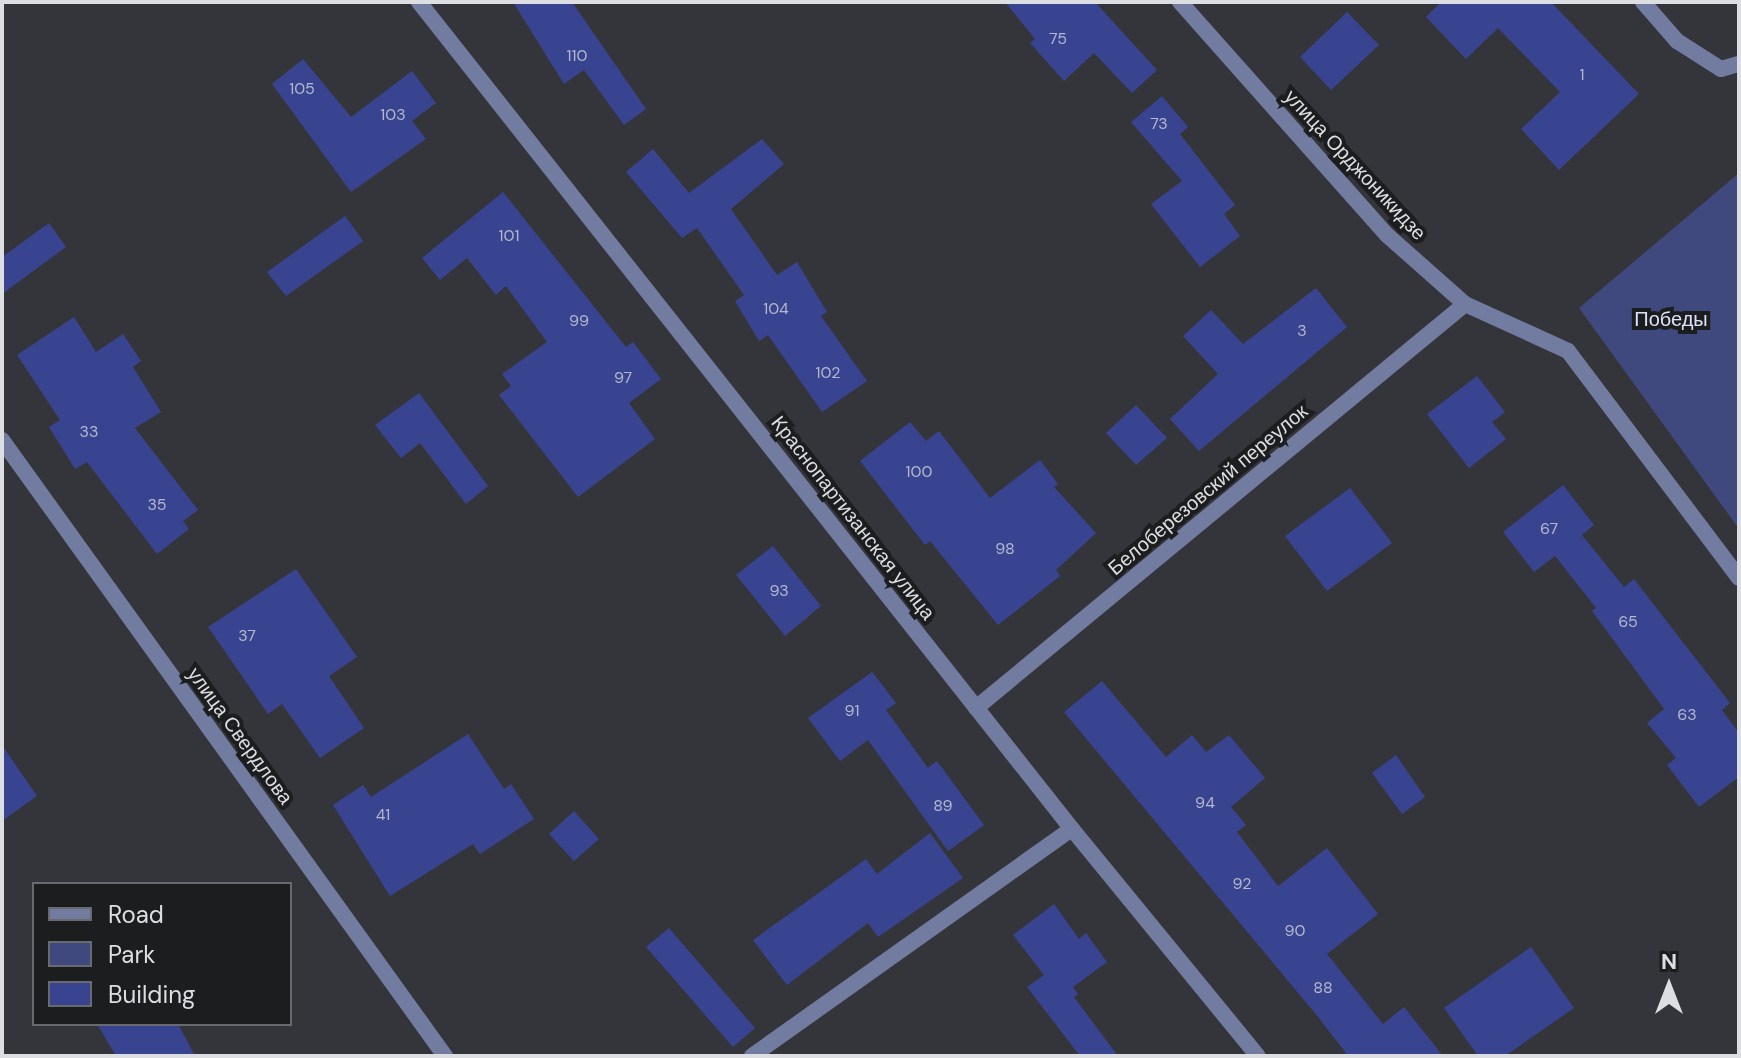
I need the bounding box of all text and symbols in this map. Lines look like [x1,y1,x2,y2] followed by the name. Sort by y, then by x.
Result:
[1049,29,1067,49] house number: 75
[567,46,587,66] house number: 110
[1580,65,1584,85] house number: 1
[289,79,315,99] house number: 105
[1279,85,1431,245] street label: улица Орджоникидзе
[380,105,406,125] house number: 103
[1150,114,1168,134] house number: 73
[499,226,519,246] house number: 101
[763,299,789,319] house number: 104
[1634,307,1708,331] park label: Победы
[569,311,589,331] house number: 99
[1297,321,1307,341] house number: 3
[816,363,840,383] house number: 102
[614,368,632,388] house number: 97
[1103,400,1313,580] street label: Белоберезовский переулок
[766,411,940,625] street label: Краснопартизанская улица
[80,422,98,442] house number: 33
[906,462,932,482] house number: 100
[147,495,167,515] house number: 35
[1540,519,1558,539] house number: 67
[995,539,1015,559] house number: 98
[769,581,789,601] house number: 93
[1618,612,1638,632] house number: 65
[238,626,256,646] house number: 37
[182,663,298,809] street label: улица Свердлова
[845,701,859,721] house number: 91
[1677,705,1697,725] house number: 63
[1195,793,1215,813] house number: 94
[933,796,953,816] house number: 89
[376,805,390,825] house number: 41
[1233,874,1251,894] house number: 92
[32,882,292,1026] legend
[108,899,164,930] text: Road
[1285,921,1305,941] house number: 90
[108,939,155,970] text: Park
[1629,946,1709,1026] north arrow
[1661,947,1677,976] text: N
[1313,978,1333,998] house number: 88
[108,979,195,1010] text: Building

